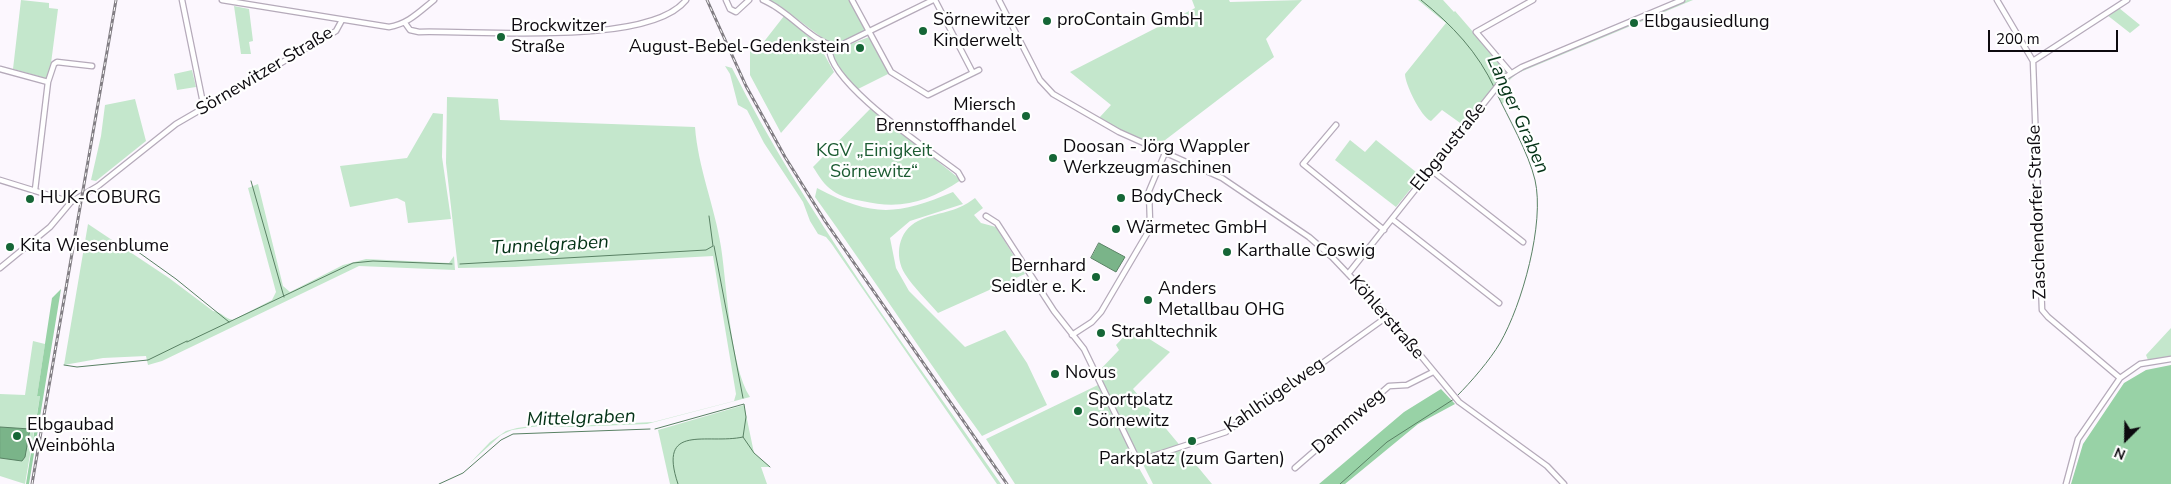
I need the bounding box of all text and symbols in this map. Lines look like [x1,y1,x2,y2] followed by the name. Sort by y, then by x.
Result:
[933,10,1030,52] place label: Sörnewitzer Kinderwelt
[1057,10,1203,32] place label: proContain GmbH
[1644,12,1770,34] place label: Elbgausiedlung
[1041,15,1053,27] marker: proContain GmbH
[511,16,606,58] place label: Brockwitzer Straße
[1628,17,1640,29] marker: Elbgausiedlung
[1991,20,2121,52] scale bar
[193,23,337,121] street label: Sörnewitzer Straße
[917,25,929,37] marker: Sörnewitzer Kinderwelt
[1996,29,2040,49] text: 200 m
[495,31,507,43] marker: Brockwitzer Straße
[629,37,850,59] place label: August-Bebel-Gedenkstein
[854,42,866,54] marker: August-Bebel-Gedenkstein
[1481,53,1553,177] water label: Langer Graben
[876,95,1016,138] place label: Miersch Brennstoffhandel
[1407,98,1491,196] street label: Elbgaustraße
[1020,110,1032,122] marker: Miersch Brennstoffhandel
[2024,124,2052,300] street label: Zaschendorfer Straße
[1063,137,1250,180] place label: Doosan - Jörg Wappler Werkzeugmaschinen
[816,141,932,183] park label: KGV „Einigkeit Sörnewitz“
[1047,152,1059,164] marker: Doosan - Jörg Wappler Werkzeugmaschinen
[1131,187,1222,209] place label: BodyCheck
[40,188,161,210] place label: HUK-COBURG
[1115,192,1127,204] marker: BodyCheck
[24,193,36,205] marker: HUK-COBURG
[1126,218,1267,240] place label: Wärmetec GmbH
[1110,223,1122,235] marker: Wärmetec GmbH
[491,232,609,260] water label: Tunnelgraben
[20,236,169,258] place label: Kita Wiesenblume
[4,241,16,253] marker: Kita Wiesenblume
[1237,241,1375,263] place label: Karthalle Coswig
[1221,246,1233,258] marker: Karthalle Coswig
[991,256,1086,298] place label: Bernhard Seidler e. K.
[1090,271,1102,283] marker: Bernhard Seidler e. K.
[1344,272,1428,364] street label: Köhlerstraße
[1158,279,1285,322] place label: Anders Metallbau OHG
[1142,294,1154,306] marker: Anders Metallbau OHG
[1111,322,1217,344] place label: Strahltechnik
[1095,327,1107,339] marker: Strahltechnik
[1221,354,1329,438] street label: Kahlhügelweg
[1065,363,1116,385] place label: Novus
[1049,368,1061,380] marker: Novus
[1308,385,1390,459] street label: Dammweg
[1088,390,1173,432] place label: Sportplatz Sörnewitz
[1072,405,1084,417] marker: Sportplatz Sörnewitz
[526,406,636,432] water label: Mittelgraben
[2101,414,2151,464] north arrow
[27,415,115,458] place label: Elbgaubad Weinböhla
[11,430,23,442] marker: Elbgaubad Weinböhla
[1186,435,1198,447] marker: Parkplatz (zum Garten)
[2111,442,2128,464] text: N
[1099,449,1285,471] place label: Parkplatz (zum Garten)

